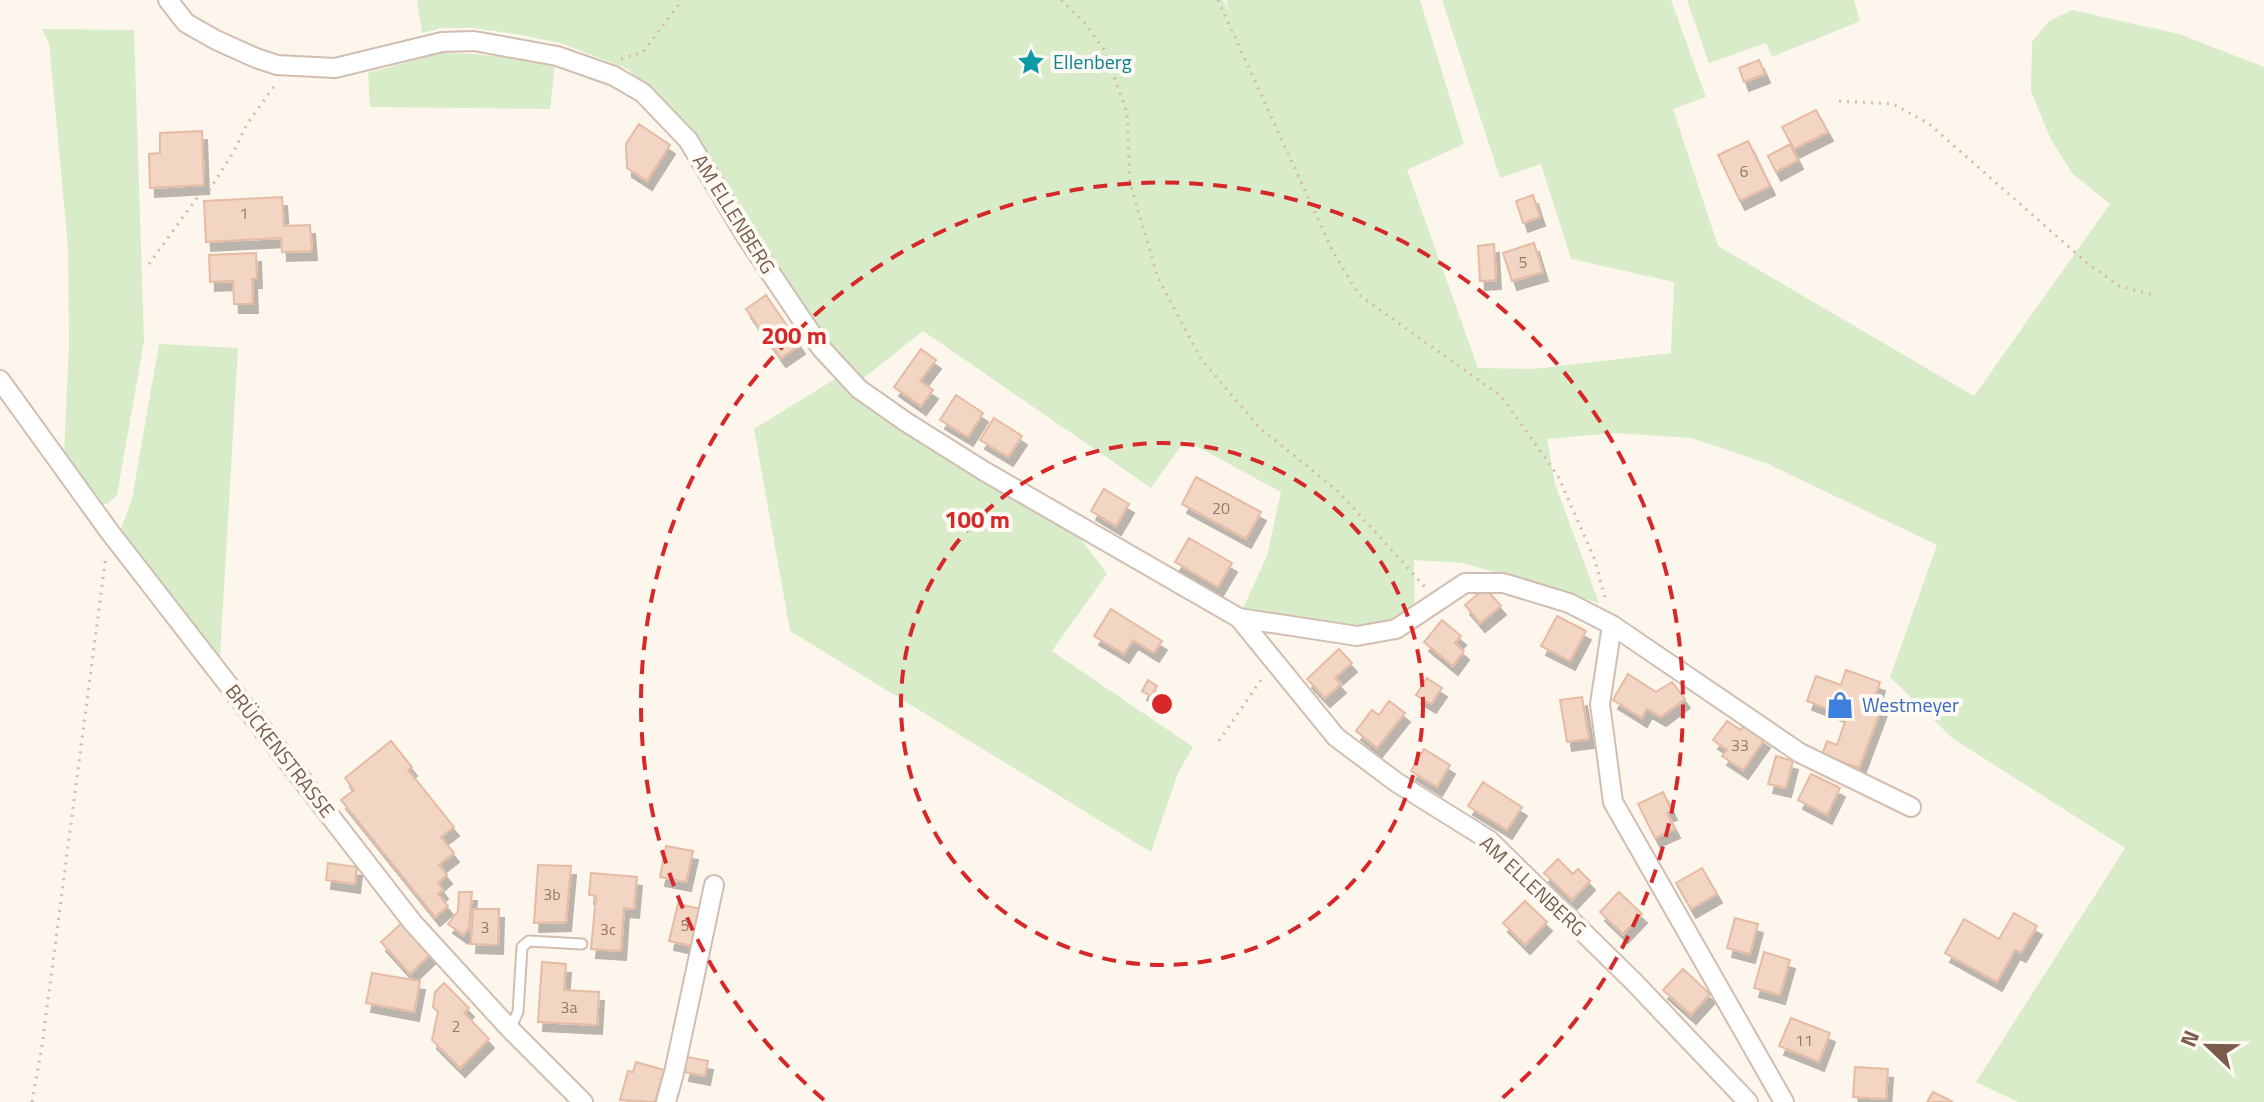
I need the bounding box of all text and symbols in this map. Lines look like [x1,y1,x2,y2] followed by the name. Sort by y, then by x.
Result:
[1053,46,1132,77] place label: Ellenberg
[1016,47,1046,77] place icon: Ellenberg
[685,148,784,280] street label: AM ELLENBERG
[1740,159,1749,183] house number: 6
[240,201,248,225] house number: 1
[1519,250,1528,274] house number: 5
[761,317,827,353] text: 200 m
[1212,496,1230,520] house number: 20
[944,501,1010,537] text: 100 m
[218,677,343,824] street label: BRÜCKENSTRASSE
[1862,689,1959,720] place label: Westmeyer
[1148,690,1176,718] centre of rings
[1825,690,1855,720] shop icon: Westmeyer
[1731,733,1749,757] house number: 33
[1473,828,1594,943] street label: AM ELLENBERG
[543,882,561,906] house number: 3b
[681,913,690,937] house number: 5
[481,915,489,939] house number: 3
[600,917,616,941] house number: 3c
[561,995,577,1019] house number: 3a
[2168,1006,2248,1086] north arrow
[452,1014,460,1038] house number: 2
[2171,1025,2208,1052] text: N
[1795,1028,1813,1052] house number: 11

